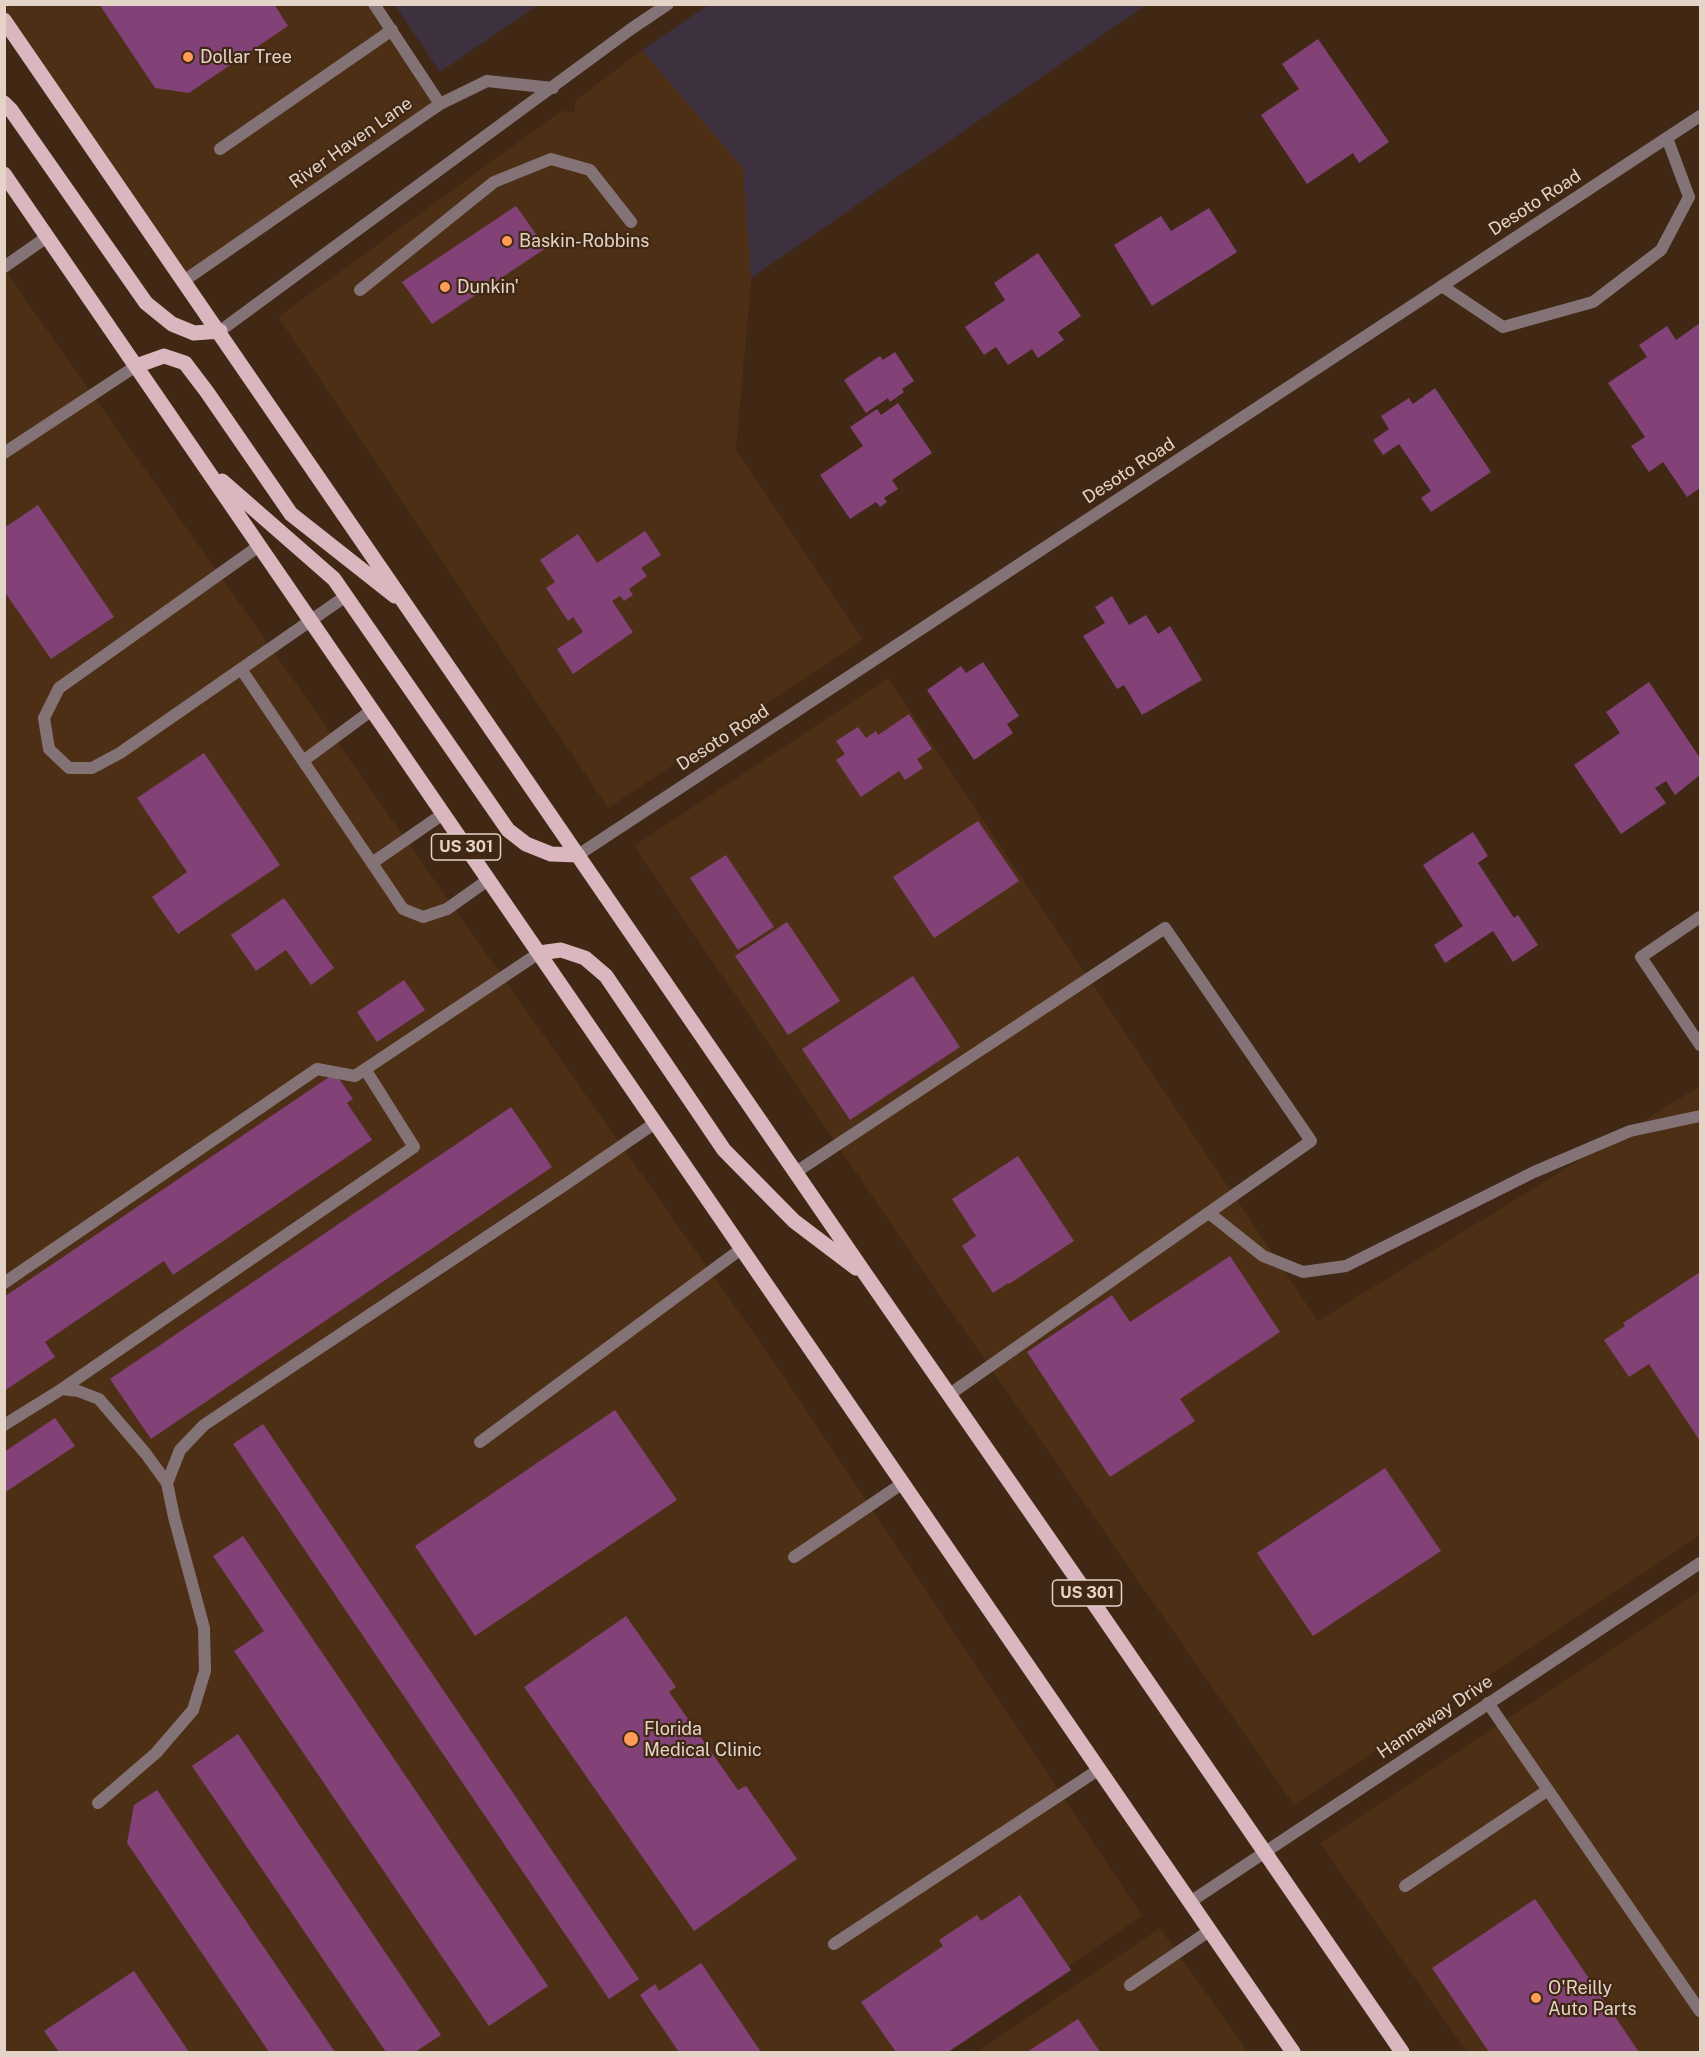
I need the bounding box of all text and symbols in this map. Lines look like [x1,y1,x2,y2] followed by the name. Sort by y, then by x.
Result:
[200,46,292,68] place label: Dollar Tree
[181,50,195,64] marker: Dollar Tree
[285,93,417,193] street label: River Haven Lane
[1485,165,1585,241] street label: Desoto Road
[519,230,649,252] place label: Baskin-Robbins
[500,234,514,248] marker: Baskin-Robbins
[457,276,519,298] place label: Dunkin'
[438,280,452,294] marker: Dunkin'
[1079,433,1179,509] street label: Desoto Road
[673,700,773,776] street label: Desoto Road
[432,834,500,860] road number: US 301
[1052,1580,1122,1606] road number: US 301
[1373,1670,1497,1764] street label: Hannaway Drive
[644,1718,762,1760] place label: Florida Medical Clinic
[622,1730,640,1748] marker: Florida Medical Clinic
[1548,1977,1636,2020] place label: O'Reilly Auto Parts
[1529,1991,1543,2005] marker: O'Reilly Auto Parts

